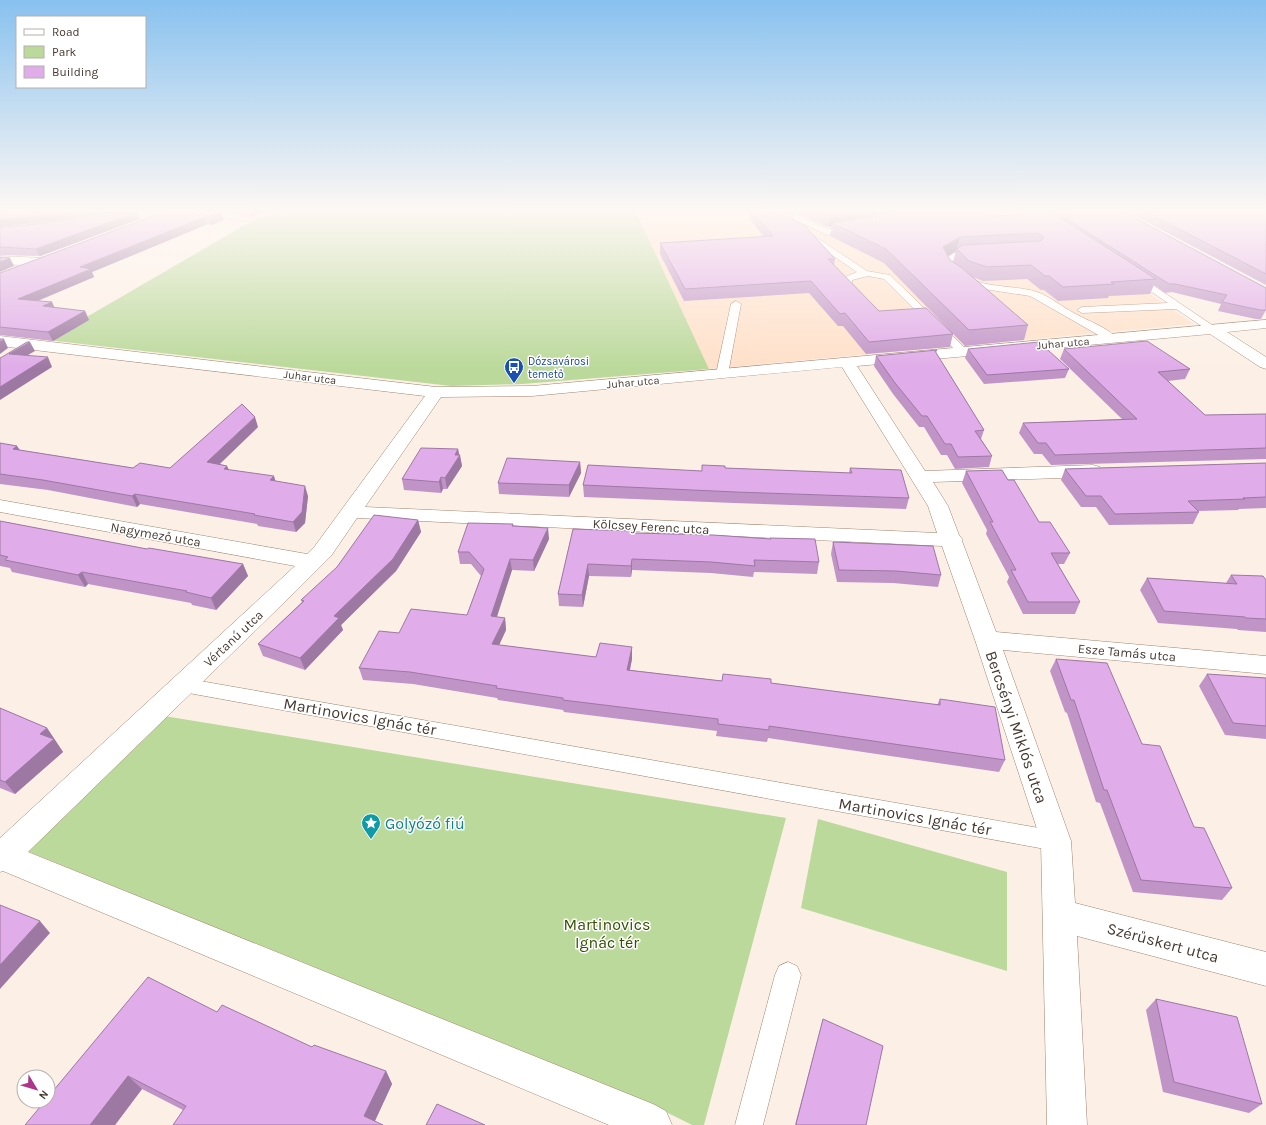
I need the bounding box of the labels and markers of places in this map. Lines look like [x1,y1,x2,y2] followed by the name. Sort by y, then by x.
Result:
[528,355,589,381] place label: Dózsavárosi temető
[503,356,525,384] bus stop icon: Dózsavárosi temető
[360,812,382,840] place icon: Golyózó fiú
[385,814,465,833] place label: Golyózó fiú

